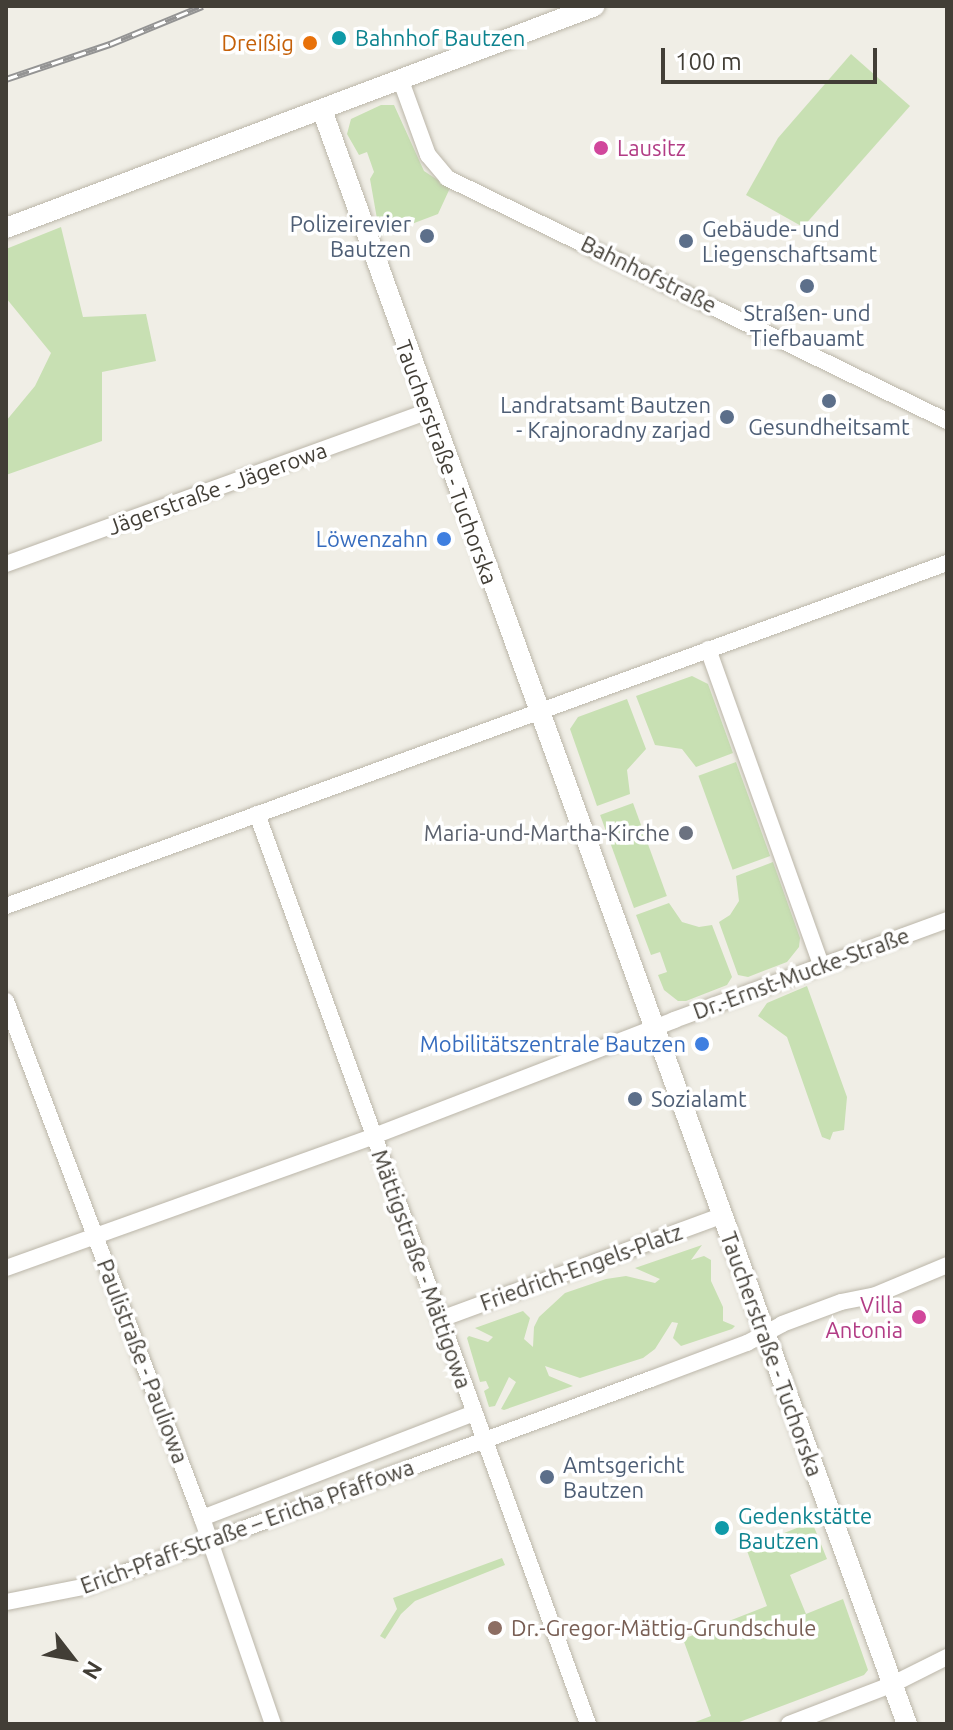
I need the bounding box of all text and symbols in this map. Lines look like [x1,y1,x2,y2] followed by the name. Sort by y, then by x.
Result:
[355,25,525,51] place label: Bahnhof Bautzen
[330,29,348,47] marker: Bahnhof Bautzen
[221,30,294,56] place label: Dreißig
[665,32,881,82] scale bar
[301,34,319,52] marker: Dreißig
[675,48,742,75] text: 100 m
[617,135,686,161] place label: Lausitz
[592,139,610,157] marker: Lausitz
[290,210,411,262] place label: Polizeirevier Bautzen
[702,215,877,266] place label: Gebäude- und Liegenschaftsamt
[418,227,436,245] marker: Polizeirevier Bautzen
[577,230,721,318] street label: Bahnhofstraße
[677,232,695,250] marker: Gebäude- und Liegenschaftsamt
[798,277,816,295] marker: Straßen- und Tiefbauamt
[743,299,871,350] place label: Straßen- und Tiefbauamt
[390,336,504,588] street label: Taucherstraße - Tuchorska
[500,391,711,442] place label: Landratsamt Bautzen - Krajnoradny zarjad
[820,392,838,410] marker: Gesundheitsamt
[718,408,736,426] marker: Landratsamt Bautzen - Krajnoradny zarjad
[748,414,910,440] place label: Gesundheitsamt
[104,436,330,540] street label: Jägerstraße - Jägerowa
[316,526,428,552] place label: Löwenzahn
[435,530,453,548] marker: Löwenzahn
[424,820,670,846] place label: Maria-und-Martha-Kirche
[677,824,695,842] marker: Maria-und-Martha-Kirche
[689,922,913,1024] street label: Dr.-Ernst-Mucke-Straße
[420,1031,686,1057] place label: Mobilitätszentrale Bautzen
[693,1035,711,1053] marker: Mobilitätszentrale Bautzen
[651,1086,747,1112] place label: Sozialamt
[626,1090,644,1108] marker: Sozialamt
[366,1146,478,1392] street label: Mättigstraße - Mättigowa
[476,1218,686,1316] street label: Friedrich-Engels-Platz
[715,1228,829,1480] street label: Taucherstraße - Tuchorska
[92,1255,194,1467] street label: Paulistraße - Pauliowa
[825,1291,903,1342] place label: Villa Antonia
[910,1308,928,1326] marker: Villa Antonia
[563,1451,684,1502] place label: Amtsgericht Bautzen
[77,1453,417,1599] street label: Erich-Pfaff-Straße – Ericha Pfaffowa
[538,1468,556,1486] marker: Amtsgericht Bautzen
[738,1502,872,1554] place label: Gedenkstätte Bautzen
[713,1519,731,1537] marker: Gedenkstätte Bautzen
[511,1615,816,1641] place label: Dr.-Gregor-Mättig-Grundschule
[32,1618,112,1698] north arrow
[486,1619,504,1637] marker: Dr.-Gregor-Mättig-Grundschule
[78,1657,108,1684] text: N

